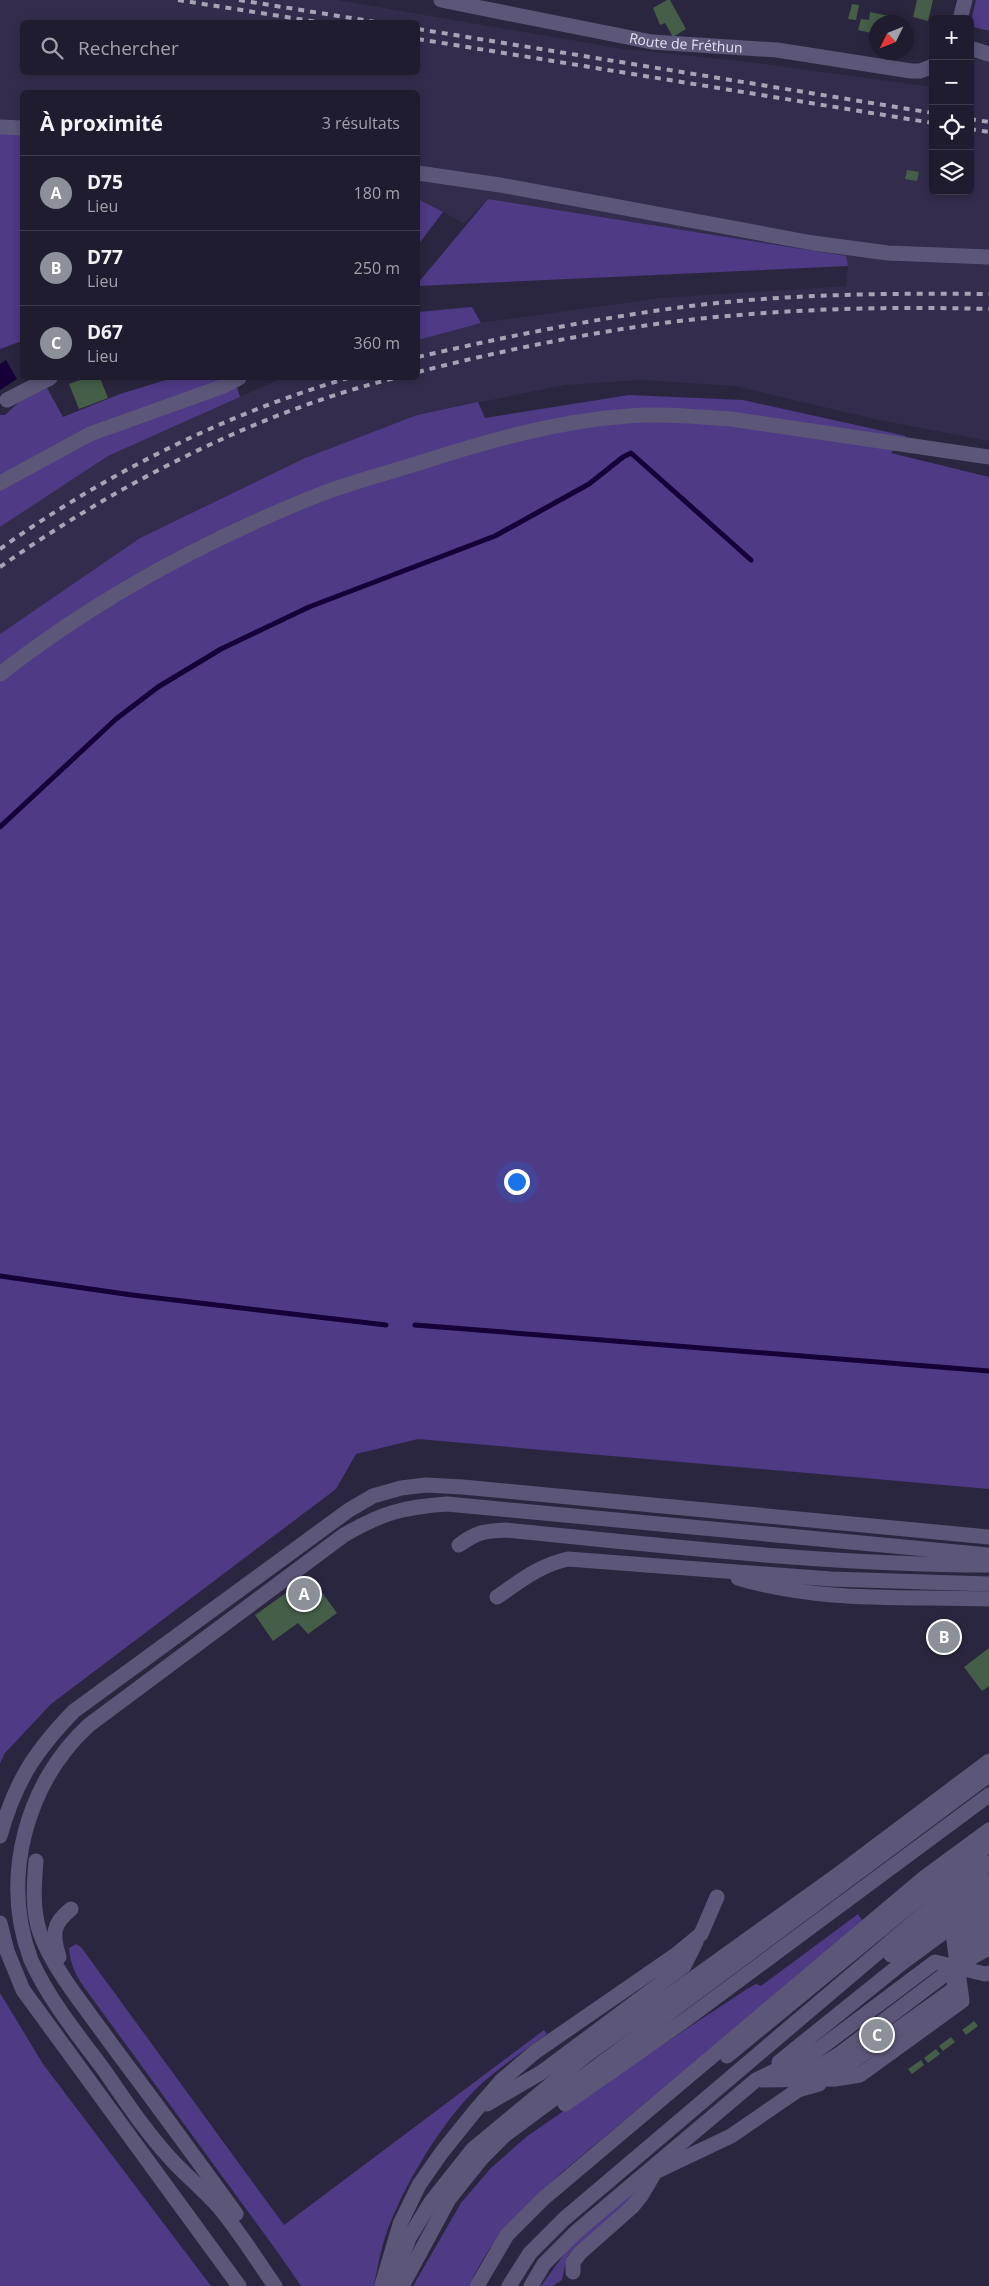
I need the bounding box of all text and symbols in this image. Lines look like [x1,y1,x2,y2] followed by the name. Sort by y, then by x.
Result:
[869,15,914,60] north arrow
[929,15,974,195] map controls
[929,15,974,60] button: +
[20,20,420,75] search box
[628,28,743,57] street label: Route de Fréthun
[38,34,66,62] icon: search
[78,35,179,61] text: Rechercher
[929,60,974,105] button: −
[929,105,974,150] button: locate
[40,109,163,137] text: À proximité
[322,112,400,134] text: 3 résultats
[929,150,974,195] button: layers
[87,169,123,195] text: D75
[50,182,62,204] text: A
[354,182,400,204] text: 180 m
[87,195,118,217] text: Lieu
[87,244,123,270] text: D77
[51,257,61,279] text: B
[354,257,400,279] text: 250 m
[87,270,118,292] text: Lieu
[87,319,123,345] text: D67
[51,332,61,354] text: C
[354,332,400,354] text: 360 m
[87,345,118,367] text: Lieu
[504,1169,530,1195] your location
[288,1575,320,1613] pin: A
[928,1618,960,1656] pin: B
[861,2016,893,2054] pin: C

